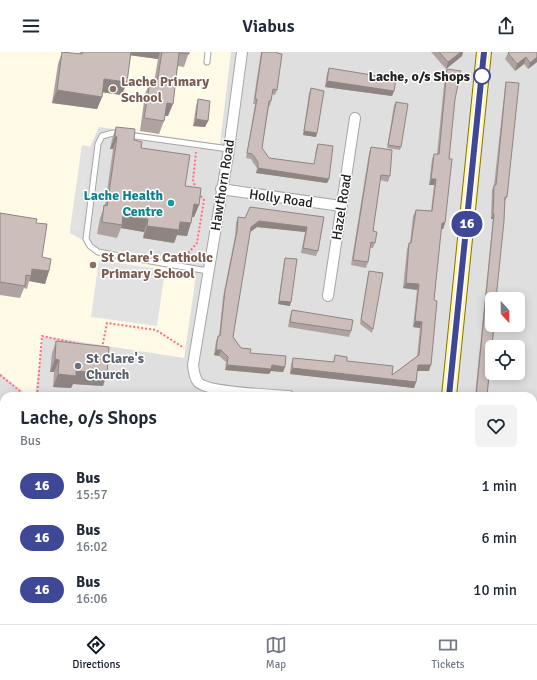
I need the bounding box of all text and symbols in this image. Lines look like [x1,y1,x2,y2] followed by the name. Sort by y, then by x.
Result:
[20,15,42,37] icon: menu
[242,15,295,37] text: Viabus
[495,15,517,37] icon: share
[473,67,491,85] marker: Lache, o/s Shops
[369,68,470,85] place label: Lache, o/s Shops
[121,73,209,106] place label: Lache Primary School
[108,84,118,94] marker: Lache Primary School
[207,138,238,232] street label: Hawthorn Road
[328,173,355,241] street label: Hazel Road
[248,186,314,211] street label: Holly Road
[84,187,163,220] place label: Lache Health Centre
[166,198,176,208] marker: Lache Health Centre
[449,211,485,237] line badge: 16
[459,215,475,232] text: 16
[101,249,213,282] place label: St Clare's Catholic Primary School
[88,260,98,270] marker: St Clare's Catholic Primary School
[485,292,525,332] north arrow
[485,292,525,380] map controls
[485,340,525,380] button: locate
[86,350,144,383] place label: St Clare's Church
[73,361,83,371] marker: St Clare's Church
[475,405,517,447] button: heart
[20,406,157,430] text: Lache, o/s Shops
[20,433,41,449] text: Bus
[76,469,100,487] text: Bus
[34,477,50,494] text: 16
[481,477,517,495] text: 1 min
[76,487,108,503] text: 15:57
[76,521,100,539] text: Bus
[34,529,50,546] text: 16
[481,529,517,547] text: 6 min
[76,539,108,555] text: 16:02
[76,573,100,591] text: Bus
[34,581,50,598] text: 16
[473,581,517,599] text: 10 min
[76,591,108,607] text: 16:06
[72,634,120,671] tab: Directions
[265,634,287,671] tab: Map
[432,634,465,671] tab: Tickets

